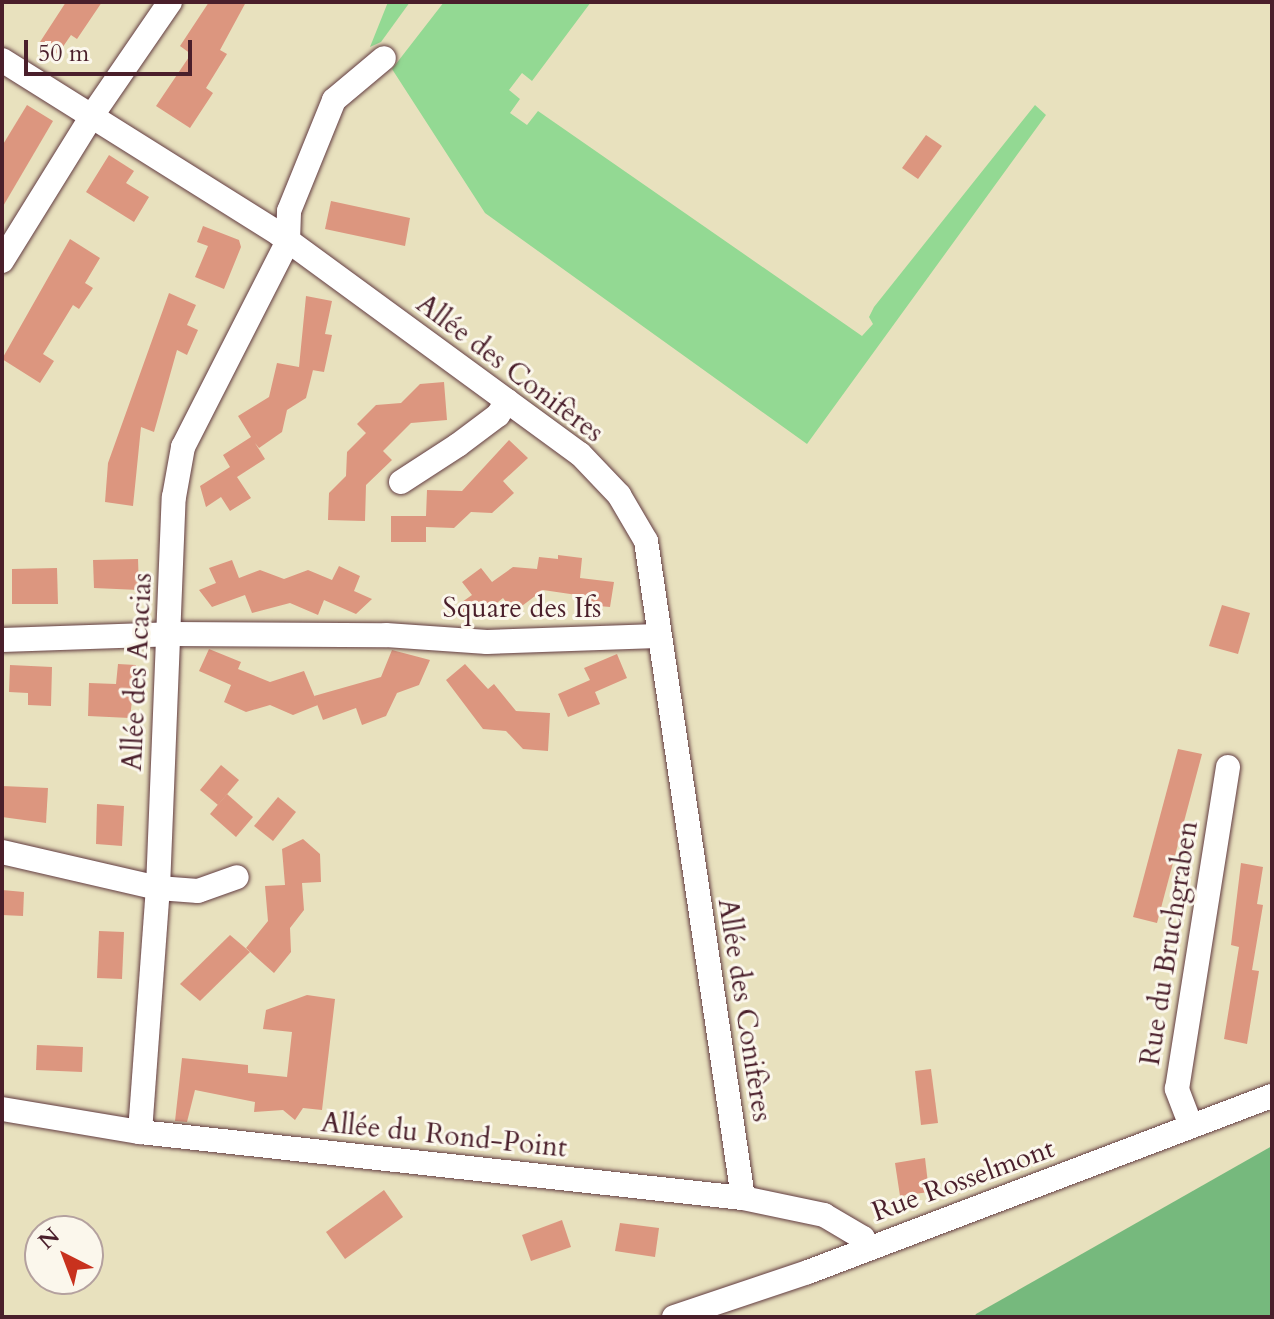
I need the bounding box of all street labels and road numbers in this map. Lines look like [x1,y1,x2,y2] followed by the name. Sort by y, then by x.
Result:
[410,287,610,449] street label: Allée des Conifères
[115,572,159,772] street label: Allée des Acacias
[443,591,601,625] street label: Square des Ifs
[1133,818,1205,1068] street label: Rue du Bruchgraben
[711,896,779,1124] street label: Allée des Conifères
[319,1105,569,1165] street label: Allée du Rond-Point
[867,1131,1059,1229] street label: Rue Rosselmont

